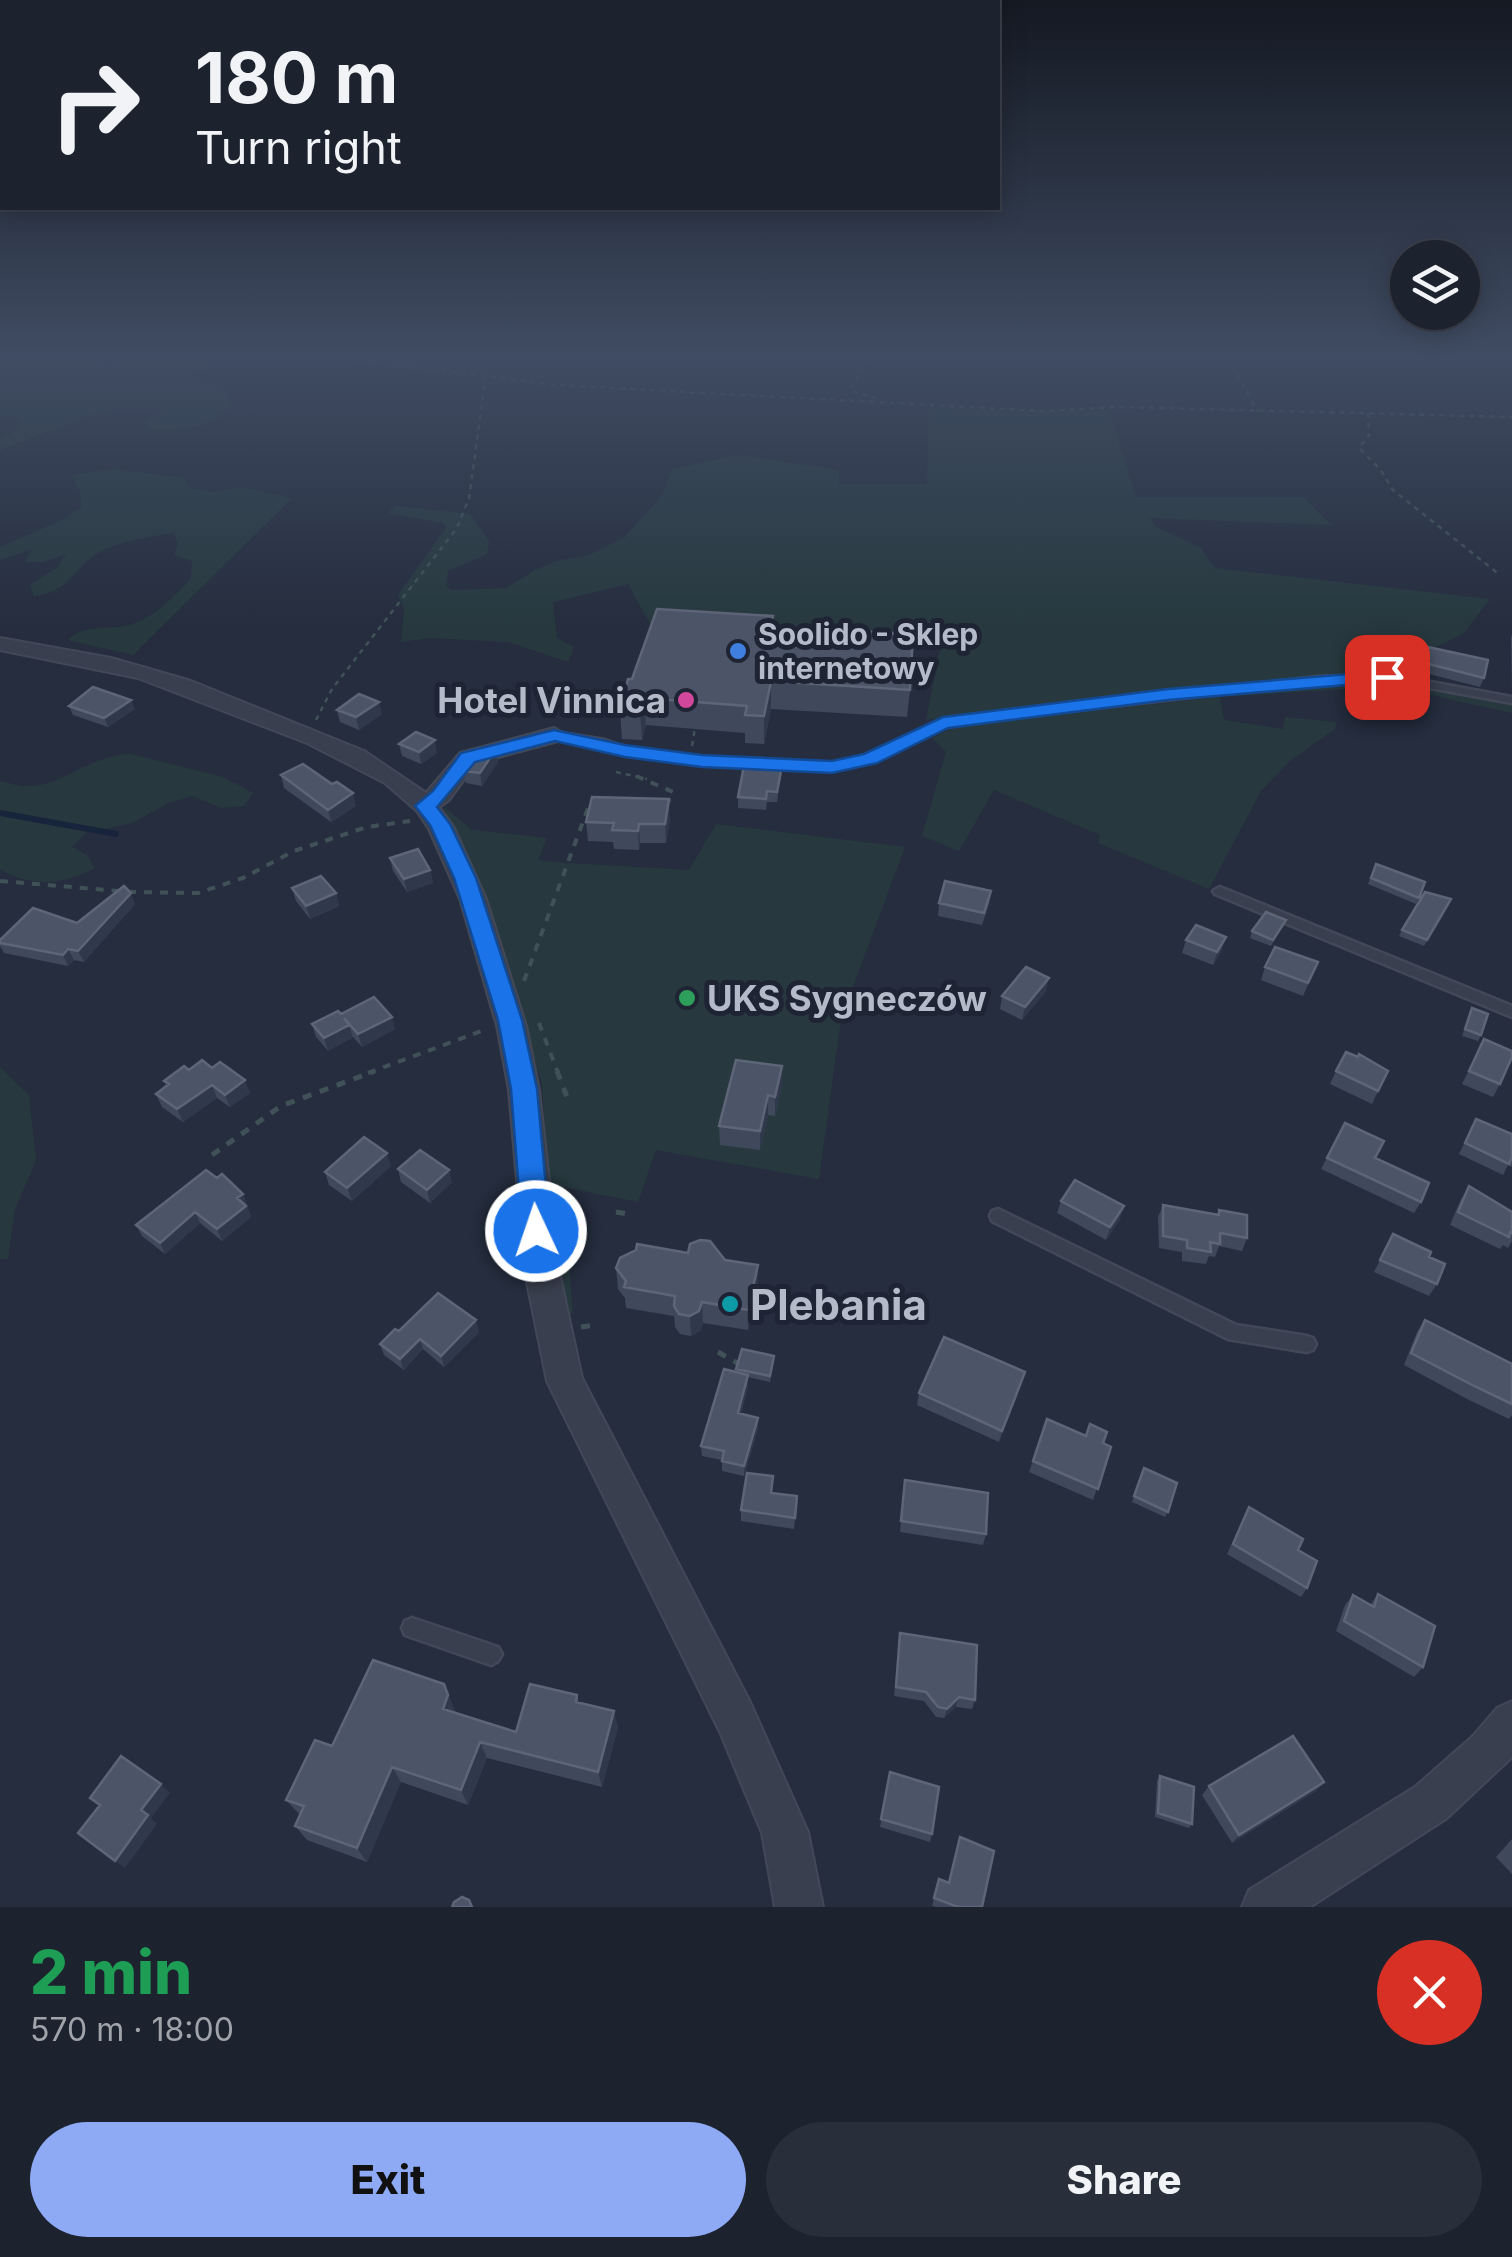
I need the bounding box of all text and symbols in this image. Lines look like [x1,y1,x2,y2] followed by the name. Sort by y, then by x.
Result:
[195,35,398,120] text: 180 m
[30,40,160,170] icon: right
[195,120,402,175] text: Turn right
[1390,240,1480,330] map controls
[1390,240,1480,330] button: layers
[758,616,978,686] place label: Soolido - Sklep internetowy
[1345,635,1430,720] pin
[727,640,749,662] marker: Soolido - Sklep internetowy
[1360,650,1415,705] icon: arrive
[437,679,666,721] place label: Hotel Vinnica
[675,689,697,711] marker: Hotel Vinnica
[707,977,987,1019] place label: UKS Sygneczów
[676,987,698,1009] marker: UKS Sygneczów
[484,1179,588,1283] position arrow
[750,1279,927,1330] place label: Plebania
[719,1293,741,1315] marker: Plebania
[30,1936,192,2008] text: 2 min
[1377,1940,1482,2045] button: close
[30,2010,234,2049] text: 570 m · 18:00
[30,2122,746,2237] button: Exit
[766,2122,1482,2237] button: Share

